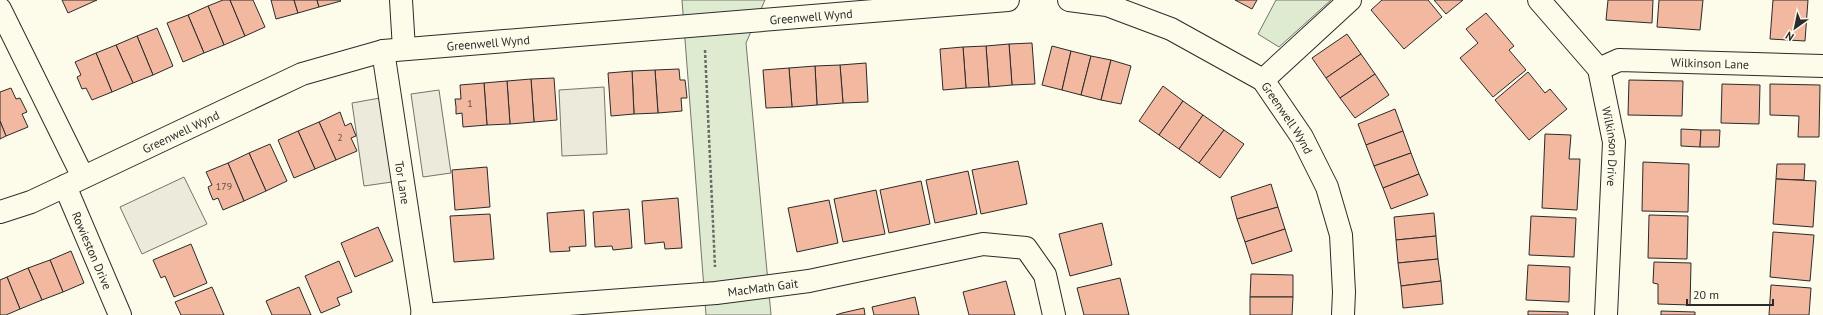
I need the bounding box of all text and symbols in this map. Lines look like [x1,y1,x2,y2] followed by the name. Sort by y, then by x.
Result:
[769,5,853,27] street label: Greenwell Wynd
[1775,8,1815,48] north arrow
[1783,29,1796,44] text: N
[446,32,530,53] street label: Greenwell Wynd
[1671,54,1749,71] street label: Wilkinson Lane
[1259,79,1317,156] street label: Greenwell Wynd
[467,97,473,110] house number: 1
[1599,105,1622,187] street label: Wilkinson Drive
[140,107,221,156] street label: Greenwell Wynd
[337,131,343,144] house number: 2
[392,160,414,205] street label: Tor Lane
[216,180,232,193] house number: 179
[69,209,116,292] street label: Rowieston Drive
[727,275,799,299] street label: MacMath Gait
[1687,281,1773,307] scale bar
[1693,287,1719,302] text: 20 m

